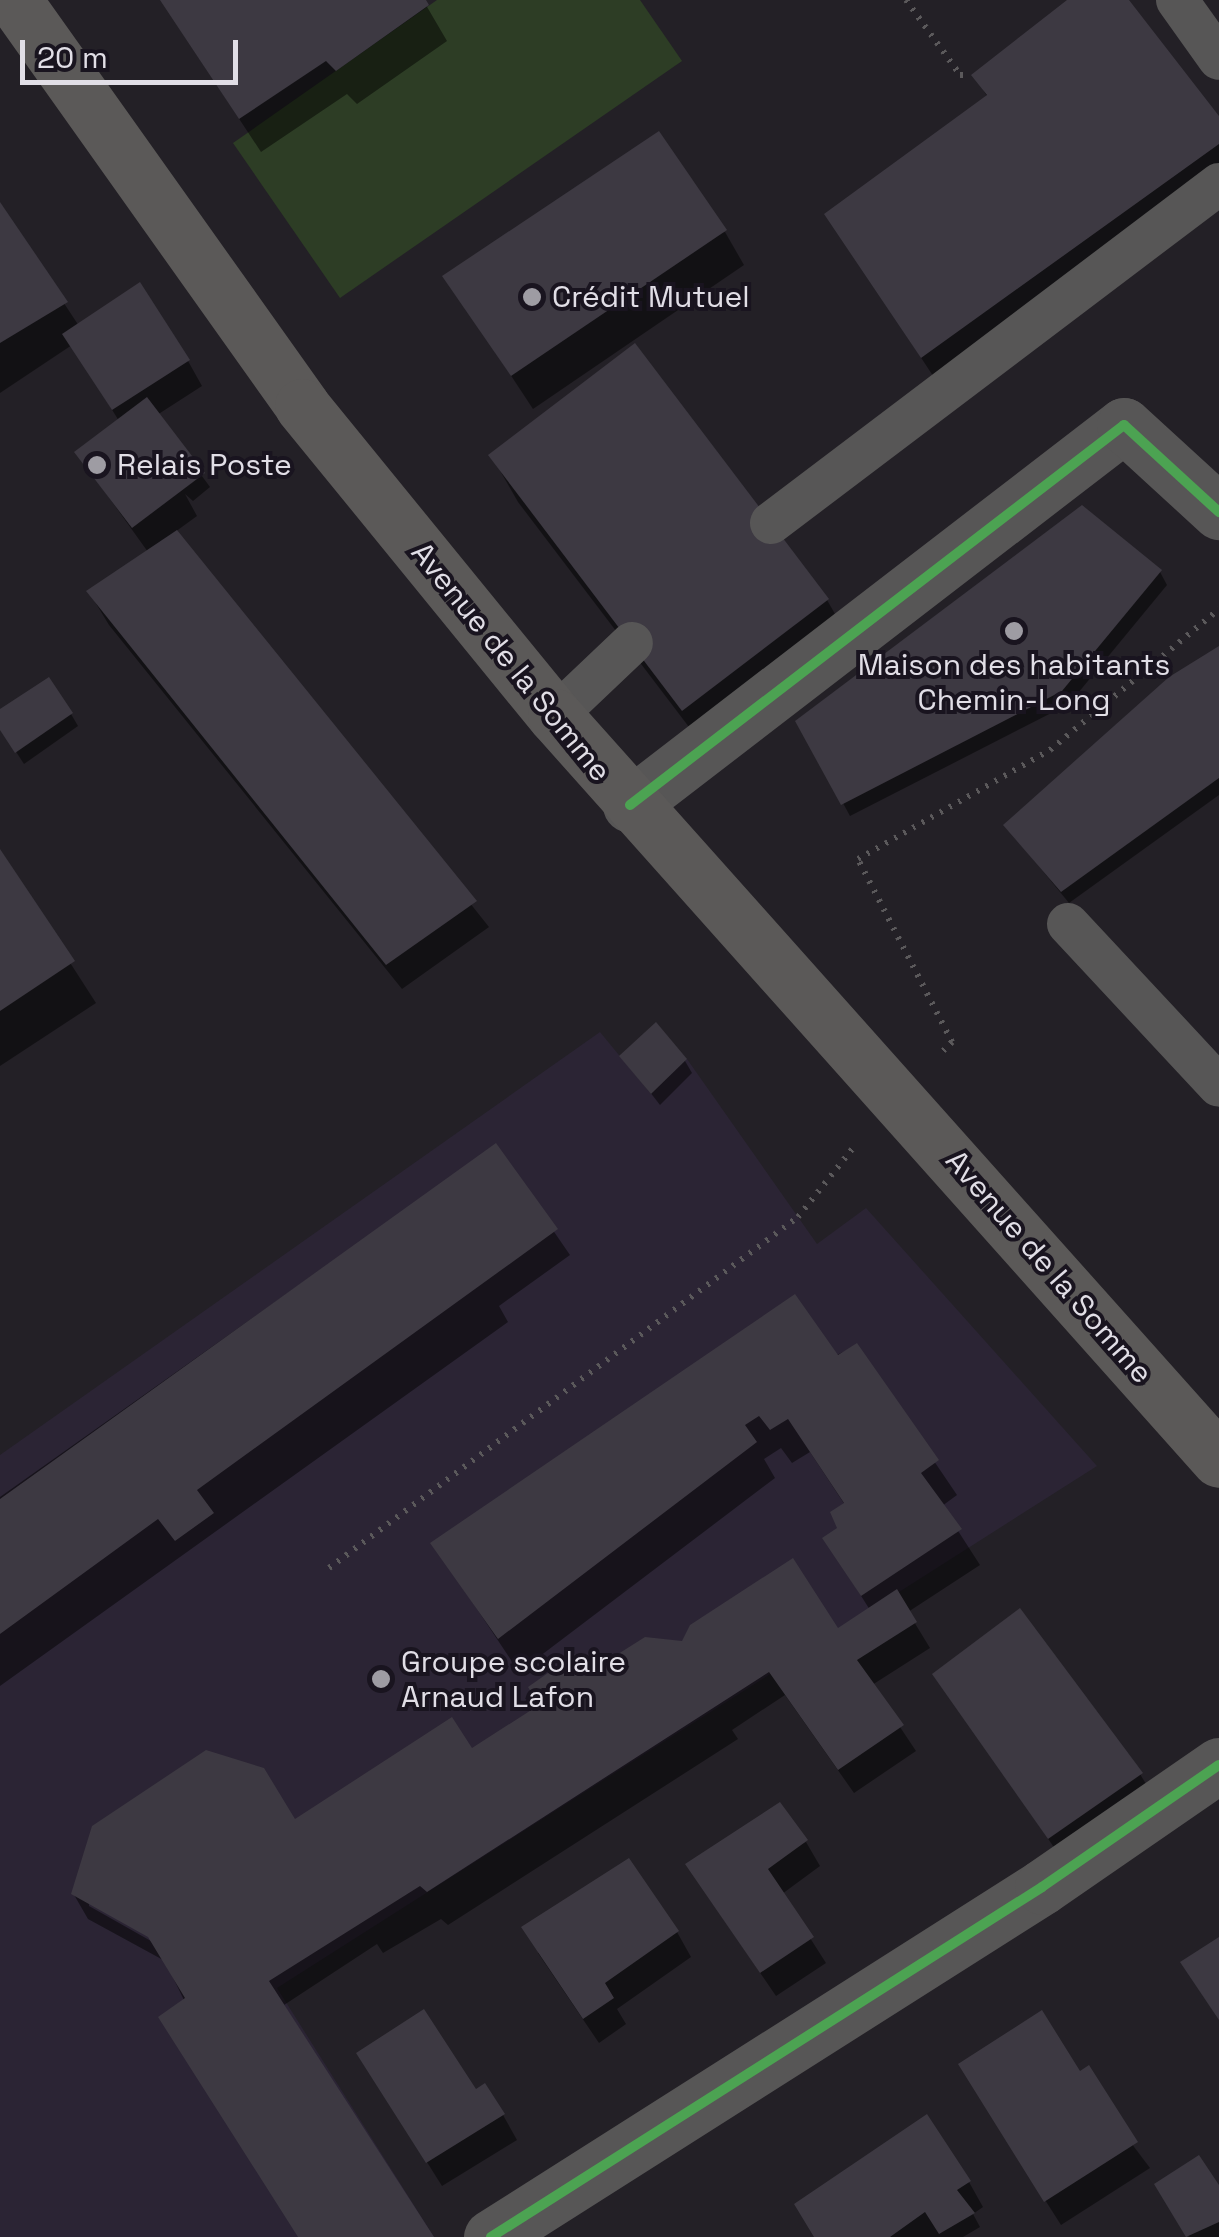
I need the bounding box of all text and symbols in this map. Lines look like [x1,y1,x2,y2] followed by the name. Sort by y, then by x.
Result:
[25,20,242,82] scale bar
[37,38,108,77] text: 20 m
[552,279,750,315] place label: Crédit Mutuel
[521,286,543,308] marker: Crédit Mutuel
[117,447,292,483] place label: Relais Poste
[86,454,108,476] marker: Relais Poste
[404,535,618,789] street label: Avenue de la Somme
[1003,620,1025,642] marker: Maison des habitants Chemin-Long
[858,647,1170,718] place label: Maison des habitants Chemin-Long
[938,1143,1160,1391] street label: Avenue de la Somme
[401,1644,626,1714] place label: Groupe scolaire Arnaud Lafon
[370,1668,392,1690] marker: Groupe scolaire Arnaud Lafon

